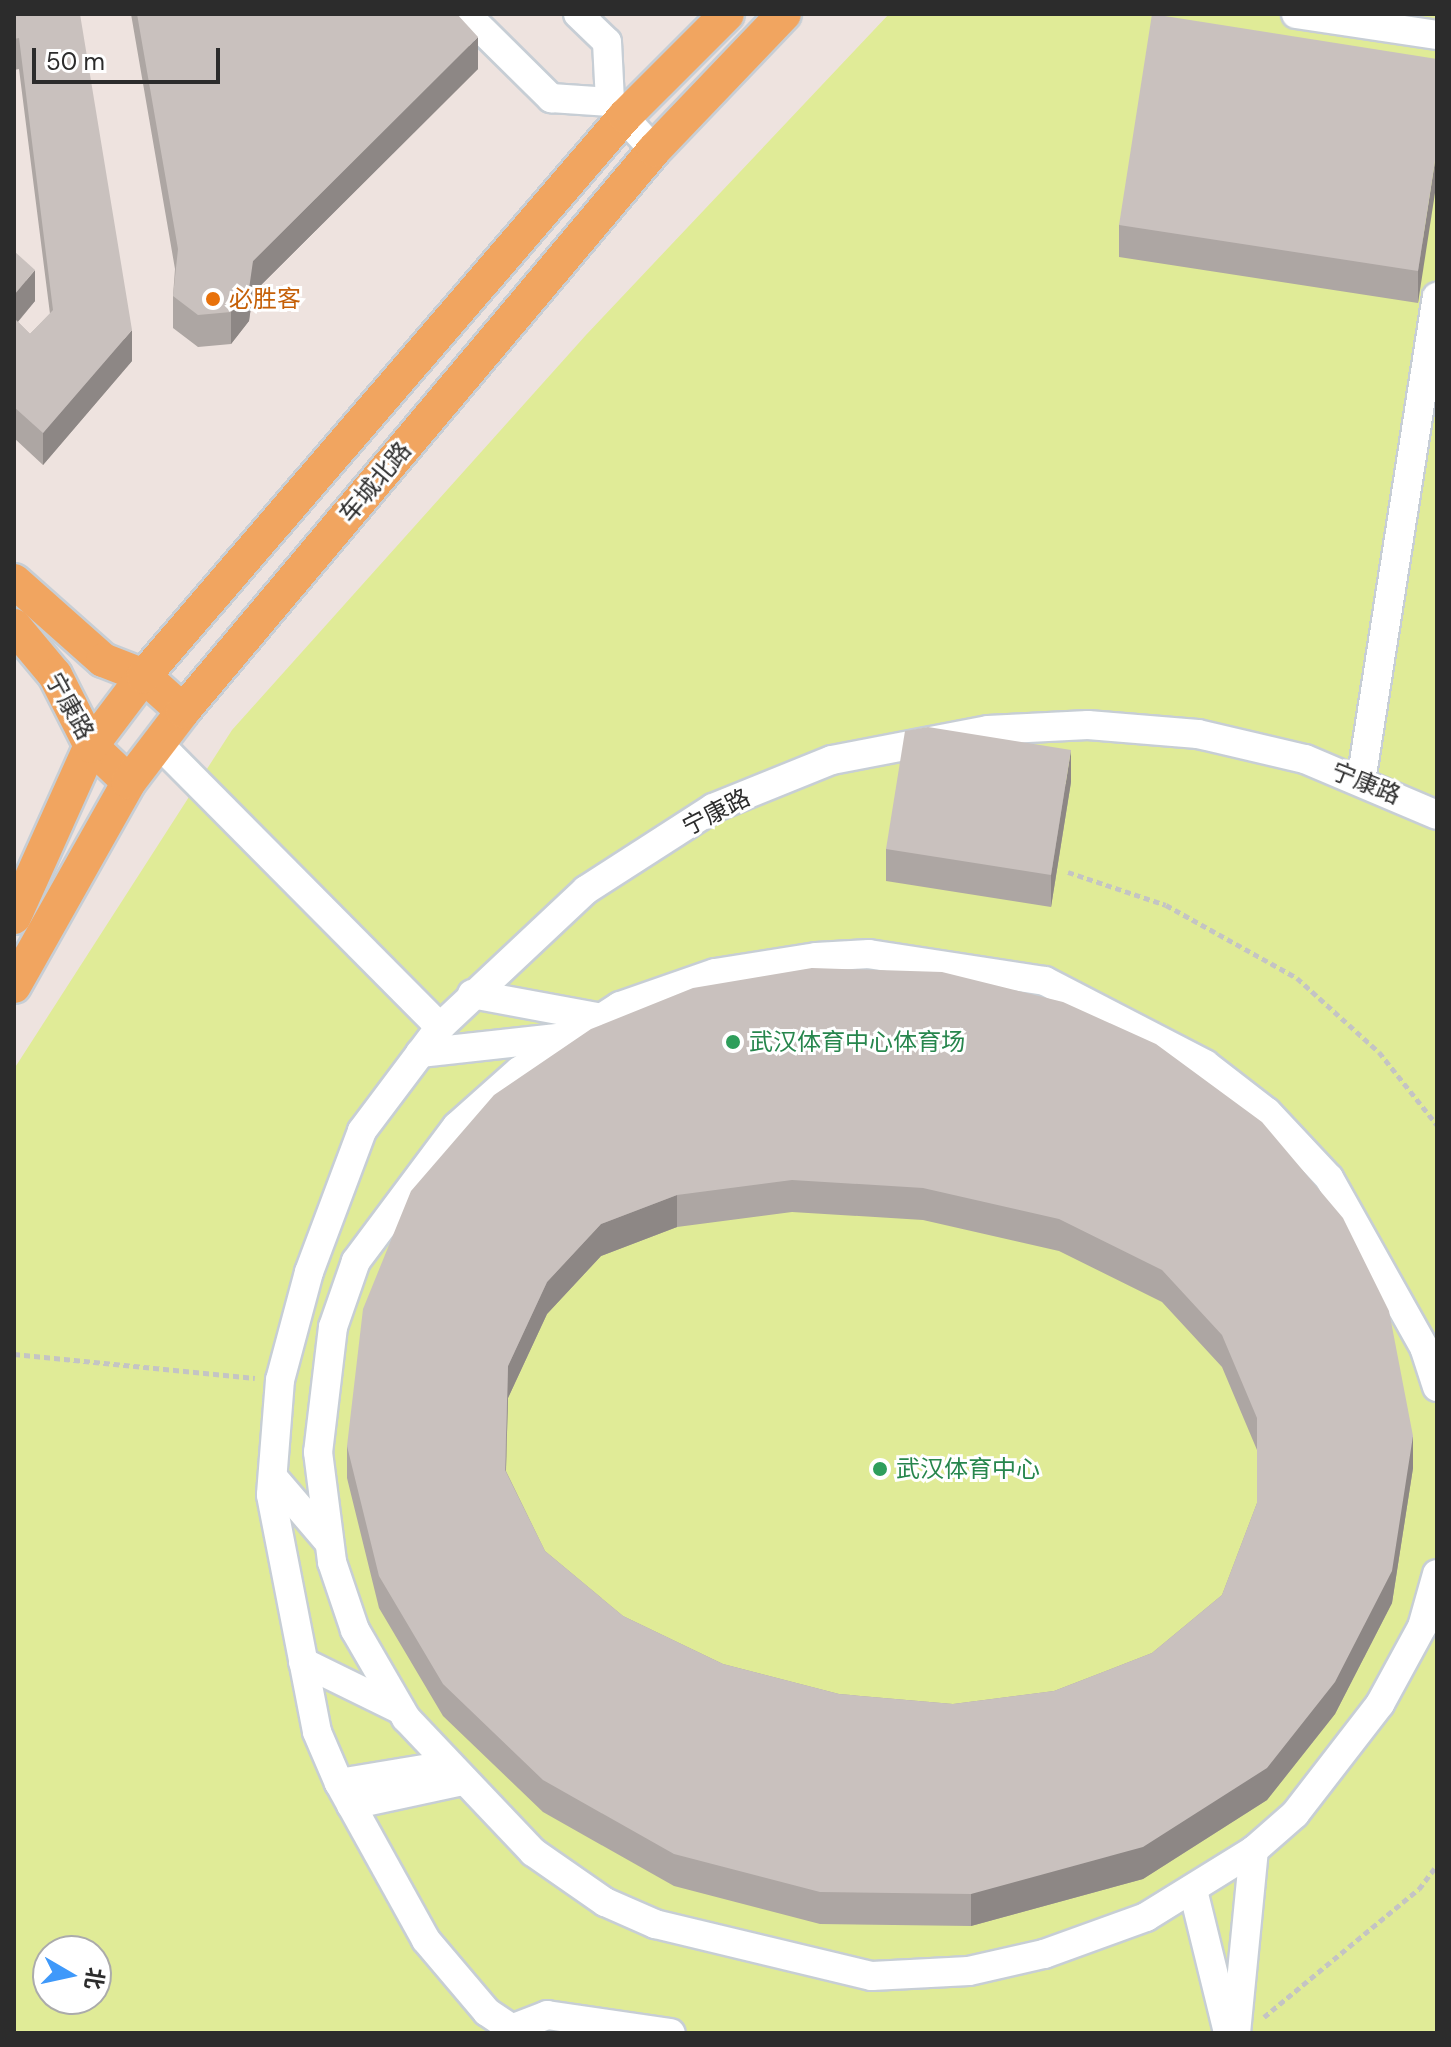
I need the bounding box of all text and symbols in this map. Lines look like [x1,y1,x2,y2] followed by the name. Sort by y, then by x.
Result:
[36,32,224,82] scale bar
[46,46,105,77] text: 50 m
[229,285,301,313] place label: 必胜客
[204,290,222,308] marker: 必胜客
[333,436,417,528] street label: 车城北路
[40,668,100,744] street label: 宁康路
[1327,756,1405,810] street label: 宁康路
[677,783,755,841] street label: 宁康路
[749,1028,965,1056] place label: 武汉体育中心体育场
[724,1033,742,1051] marker: 武汉体育中心体育场
[896,1455,1040,1483] place label: 武汉体育中心
[871,1460,889,1478] marker: 武汉体育中心
[32,1935,112,2015] north arrow
[78,1965,110,1992] text: 北

